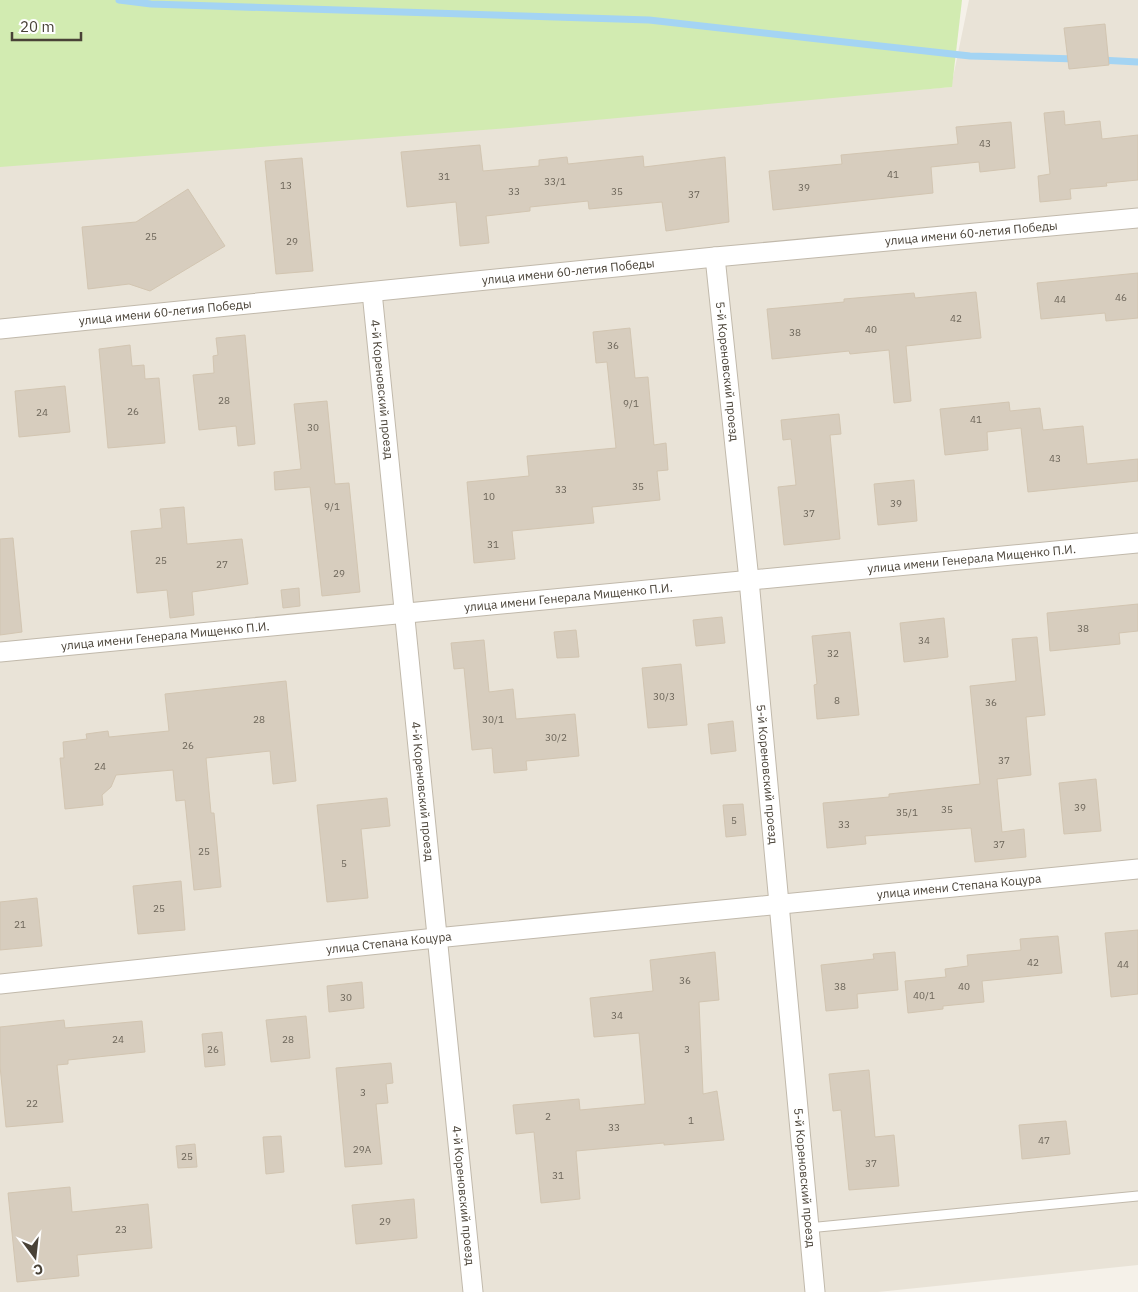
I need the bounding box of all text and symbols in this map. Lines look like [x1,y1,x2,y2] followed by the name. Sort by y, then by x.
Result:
[12,10,81,42] scale bar
[20,17,55,36] text: 20 m
[979,137,991,150] house number: 43
[887,168,899,181] house number: 41
[438,170,450,183] house number: 31
[544,175,566,188] house number: 33/1
[280,179,292,192] house number: 13
[798,181,810,194] house number: 39
[508,185,520,198] house number: 33
[611,185,623,198] house number: 35
[688,188,700,201] house number: 37
[884,217,1058,248] street label: улица имени 60-летия Победы
[145,230,157,243] house number: 25
[286,235,298,248] house number: 29
[481,255,655,287] street label: улица имени 60-летия Победы
[1115,291,1127,304] house number: 46
[1054,293,1066,306] house number: 44
[78,296,252,328] street label: улица имени 60-летия Победы
[713,301,742,442] street label: 5-й Кореновский проезд
[950,312,962,325] house number: 42
[368,319,397,460] street label: 4-й Кореновский проезд
[865,323,877,336] house number: 40
[789,326,801,339] house number: 38
[607,339,619,352] house number: 36
[218,394,230,407] house number: 28
[623,397,639,410] house number: 9/1
[127,405,139,418] house number: 26
[36,406,48,419] house number: 24
[970,413,982,426] house number: 41
[307,421,319,434] house number: 30
[1049,452,1061,465] house number: 43
[632,480,644,493] house number: 35
[555,483,567,496] house number: 33
[483,490,495,503] house number: 10
[890,497,902,510] house number: 39
[324,500,340,513] house number: 9/1
[803,507,815,520] house number: 37
[487,538,499,551] house number: 31
[867,541,1076,576] street label: улица имени Генерала Мищенко П.И.
[155,554,167,567] house number: 25
[216,558,228,571] house number: 27
[333,567,345,580] house number: 29
[463,580,673,615] street label: улица имени Генерала Мищенко П.И.
[60,618,270,653] street label: улица имени Генерала Мищенко П.И.
[1077,622,1089,635] house number: 38
[918,634,930,647] house number: 34
[827,647,839,660] house number: 32
[653,690,675,703] house number: 30/3
[834,694,840,707] house number: 8
[985,696,997,709] house number: 36
[754,704,781,845] street label: 5-й Кореновский проезд
[253,713,265,726] house number: 28
[482,713,504,726] house number: 30/1
[408,721,437,862] street label: 4-й Кореновский проезд
[545,731,567,744] house number: 30/2
[182,739,194,752] house number: 26
[998,754,1010,767] house number: 37
[94,760,106,773] house number: 24
[1074,801,1086,814] house number: 39
[941,803,953,816] house number: 35
[896,806,918,819] house number: 35/1
[731,814,737,827] house number: 5
[838,818,850,831] house number: 33
[993,838,1005,851] house number: 37
[198,845,210,858] house number: 25
[341,857,347,870] house number: 5
[876,870,1043,902] street label: улица имени Степана Коцура
[153,902,165,915] house number: 25
[14,918,26,931] house number: 21
[325,928,453,957] street label: улица Степана Коцура
[1027,956,1039,969] house number: 42
[1117,958,1129,971] house number: 44
[679,974,691,987] house number: 36
[834,980,846,993] house number: 38
[958,980,970,993] house number: 40
[913,989,935,1002] house number: 40/1
[340,991,352,1004] house number: 30
[611,1009,623,1022] house number: 34
[112,1033,124,1046] house number: 24
[282,1033,294,1046] house number: 28
[207,1043,219,1056] house number: 26
[684,1043,690,1056] house number: 3
[360,1086,366,1099] house number: 3
[26,1097,38,1110] house number: 22
[791,1107,819,1248] street label: 5-й Кореновский проезд
[545,1110,551,1123] house number: 2
[688,1114,694,1127] house number: 1
[608,1121,620,1134] house number: 33
[449,1125,478,1266] street label: 4-й Кореновский проезд
[1038,1134,1050,1147] house number: 47
[353,1143,372,1156] house number: 29А
[181,1150,193,1163] house number: 25
[865,1157,877,1170] house number: 37
[552,1169,564,1182] house number: 31
[379,1215,391,1228] house number: 29
[115,1223,127,1236] house number: 23
[10,1232,60,1282] north arrow
[32,1260,45,1279] text: С

